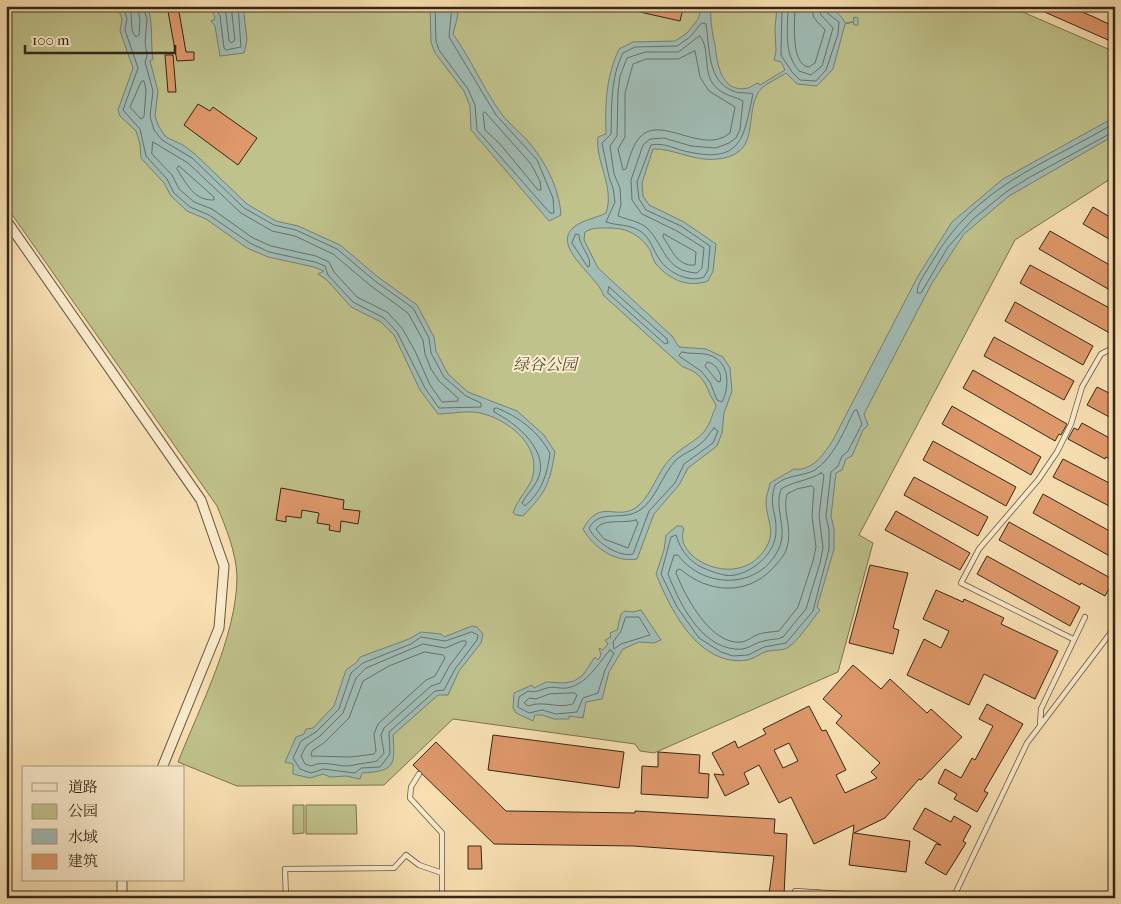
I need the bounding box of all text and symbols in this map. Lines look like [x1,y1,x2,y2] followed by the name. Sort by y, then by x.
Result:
[25,22,175,54] scale bar
[32,31,70,49] text: 100 m
[513,355,580,374] park label: 绿谷公园
[22,766,185,882] legend
[68,778,98,796] text: 道路
[68,802,98,820] text: 公园
[68,828,98,846] text: 水域
[68,852,98,870] text: 建筑

